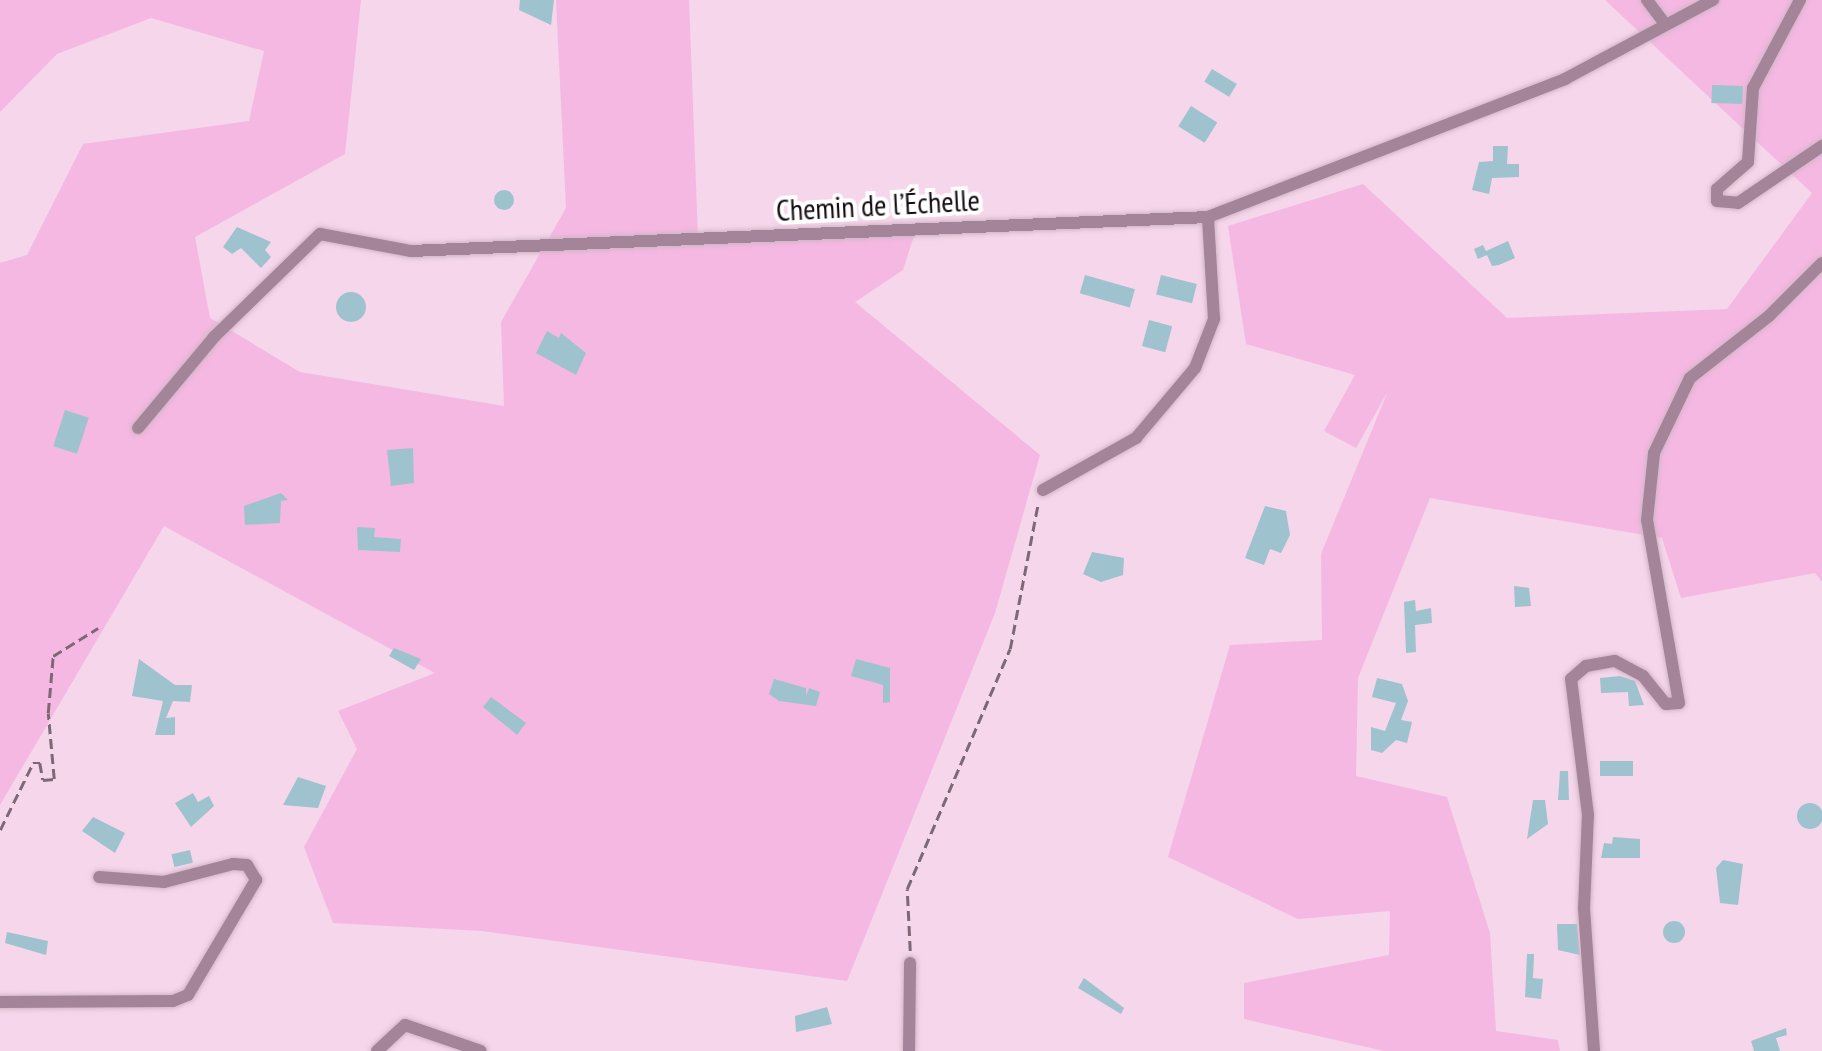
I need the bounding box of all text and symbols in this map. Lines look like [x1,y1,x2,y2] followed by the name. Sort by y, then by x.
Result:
[775,182,981,228] street label: Chemin de l’Échelle

